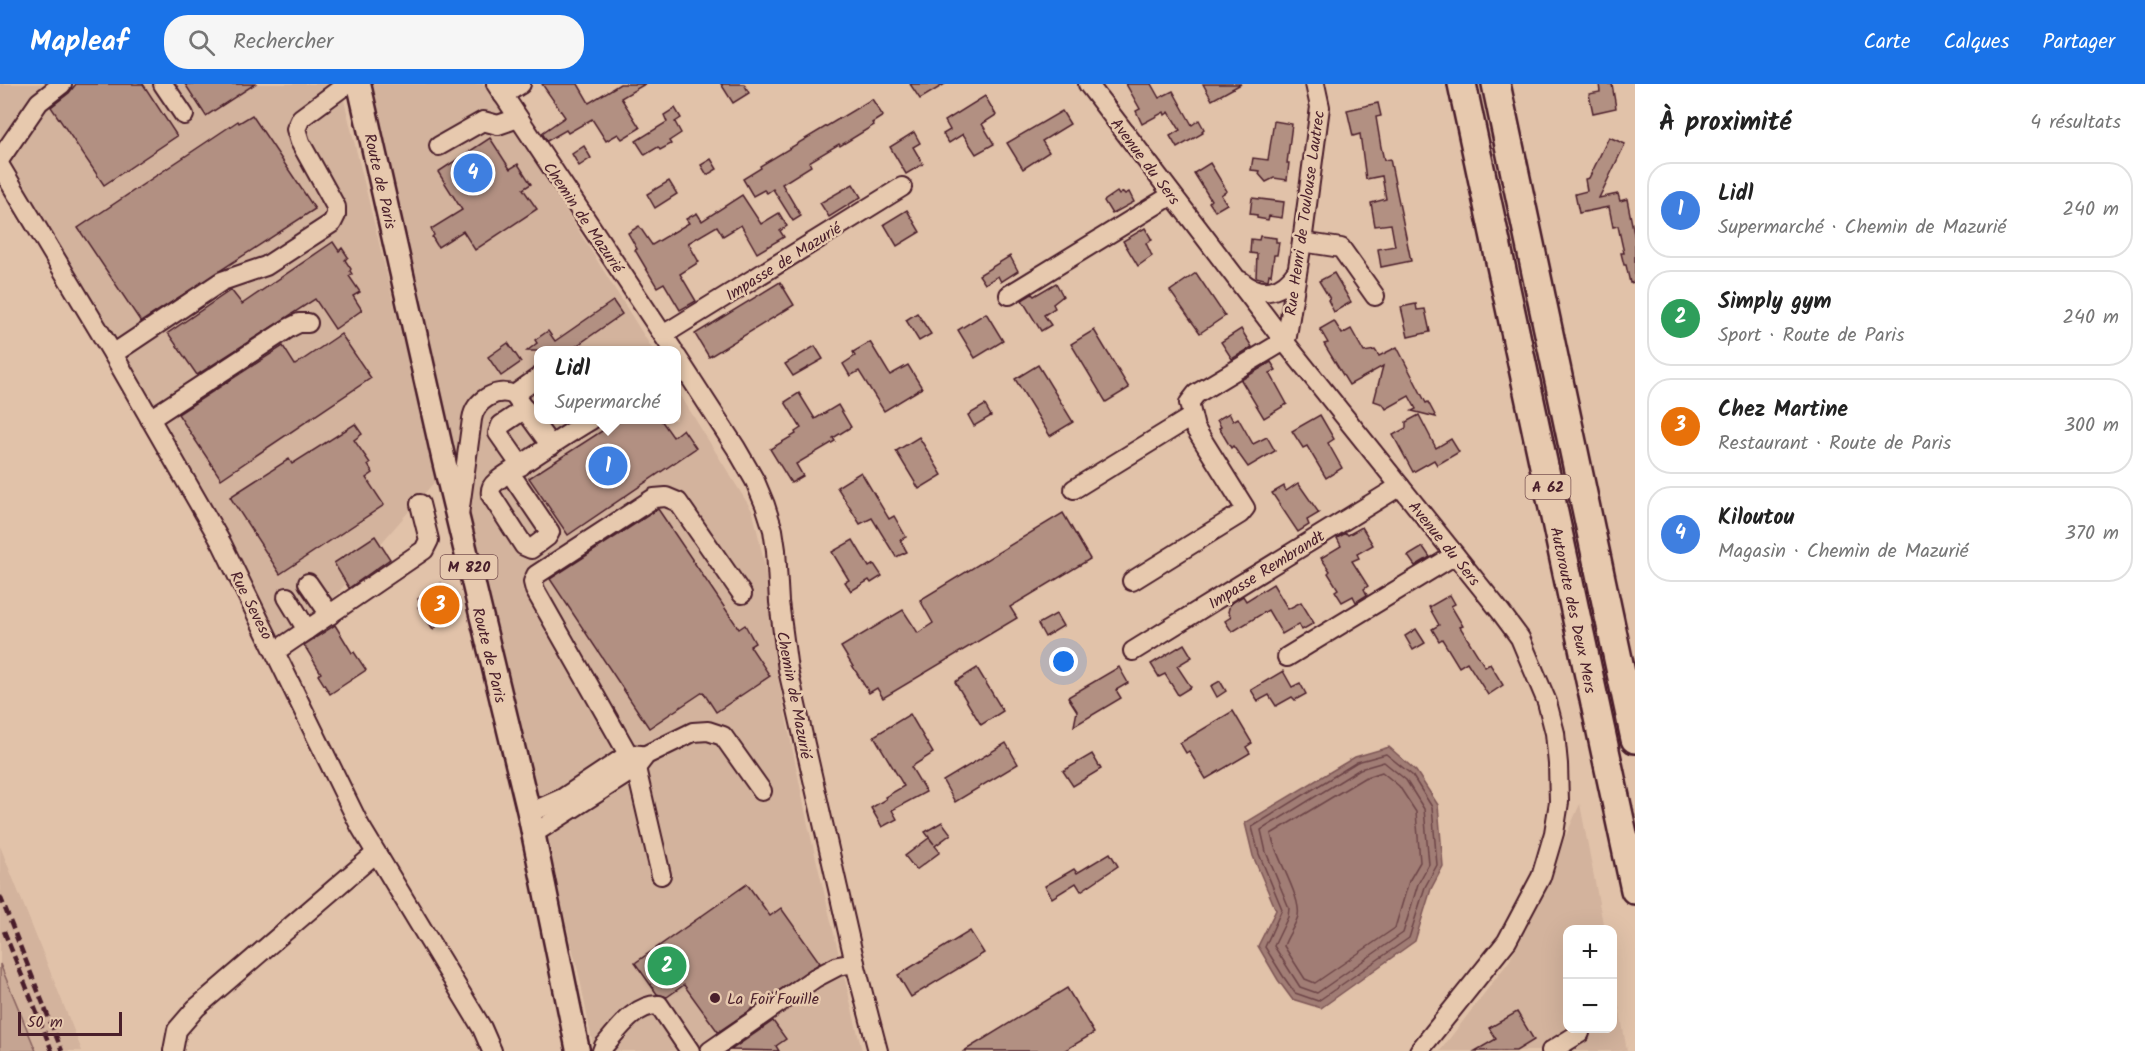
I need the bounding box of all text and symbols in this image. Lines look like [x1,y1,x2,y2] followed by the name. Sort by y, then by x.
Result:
[164,15,584,69] search box
[30,20,128,65] text: Mapleaf
[233,25,333,60] text: Rechercher
[185,26,218,59] icon: search
[1863,26,1910,59] text: Carte
[1943,26,2009,59] text: Calques
[2042,26,2115,59] text: Partager
[1659,102,1791,144] text: À proximité
[2030,107,2121,139] text: 4 résultats
[1279,109,1332,317] street label: Rue Henri de Toulouse Lautrec
[1104,113,1186,211] street label: Avenue du Sers
[356,131,403,232] street label: Route de Paris
[454,150,492,196] pin: 4
[536,157,630,279] street label: Chemin de Mazurié
[1718,177,1753,212] text: Lidl
[1677,194,1684,226] text: 1
[2062,194,2119,226] text: 240 m
[1718,212,2006,244] text: Supermarché · Chemin de Mazurié
[721,216,848,308] street label: Impasse de Mazurié
[1718,285,1832,320] text: Simply gym
[1675,302,1686,334] text: 2
[2062,302,2119,334] text: 240 m
[1718,320,1905,352] text: Sport · Route de Paris
[534,346,681,424] popup
[555,352,590,387] text: Lidl
[555,387,660,419] text: Supermarché
[1718,393,1848,428] text: Chez Martine
[1675,410,1686,442] text: 3
[2064,410,2119,442] text: 300 m
[1718,428,1951,460] text: Restaurant · Route de Paris
[588,444,628,488] pin: 1
[1526,475,1570,499] road number: A 62
[1402,496,1486,592] street label: Avenue du Sers
[1718,501,1794,536] text: Kiloutou
[1675,518,1686,550] text: 4
[2064,518,2119,550] text: 370 m
[1204,524,1331,616] street label: Impasse Rembrandt
[1543,525,1602,696] street label: Autoroute des Deux Mers
[1718,536,1969,568] text: Magasin · Chemin de Mazurié
[440,555,498,579] road number: M 820
[223,567,279,644] street label: Rue Seveso
[420,582,460,628] pin: 3
[465,605,513,706] street label: Route de Paris
[769,629,818,762] street label: Chemin de Mazurié
[1049,647,1078,676] your location
[1563,925,1617,1033] map controls
[1563,925,1617,979] button: +
[648,944,686,988] pin: 2
[1563,979,1617,1033] button: −
[727,987,819,1012] place label: La Foir'Fouille
[708,991,722,1005] marker: La Foir'Fouille
[18,1009,122,1036] scale bar
[27,1010,63,1035] text: 50 m

